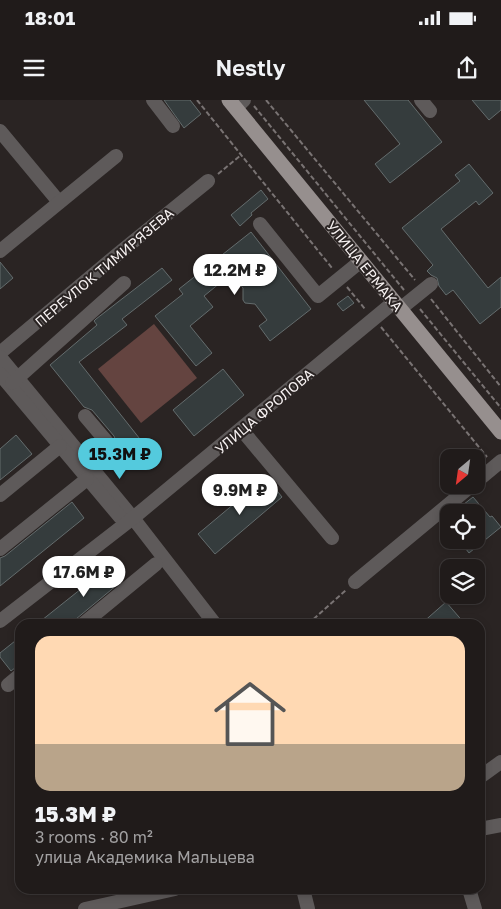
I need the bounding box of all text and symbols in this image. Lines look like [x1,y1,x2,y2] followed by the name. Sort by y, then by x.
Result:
[25,6,75,29] text: 18:01
[20,54,48,82] icon: menu
[216,54,285,81] text: Nestly
[453,54,481,82] icon: share
[31,204,177,330] street label: ПЕРЕУЛОК ТИМИРЯЗЕВА
[323,217,407,315] street label: УЛИЦА ЕРМАКА
[189,254,281,296] pin: 12.2M ₽
[204,260,266,280] text: 12.2M ₽
[211,364,317,457] street label: УЛИЦА ФРОЛОВА
[74,438,166,480] pin: 15.3M ₽
[89,444,151,464] text: 15.3M ₽
[440,449,485,494] north arrow
[440,449,485,604] map controls
[199,474,281,516] pin: 9.9M ₽
[213,480,267,500] text: 9.9M ₽
[440,504,485,549] button: locate
[38,556,130,598] pin: 17.6M ₽
[440,559,485,604] button: layers
[53,562,115,582] text: 17.6M ₽
[205,669,295,759] icon: home
[35,801,116,827] text: 15.3M ₽
[35,827,153,847] text: 3 rooms · 80 m²
[35,847,255,867] text: улица Академика Мальцева

